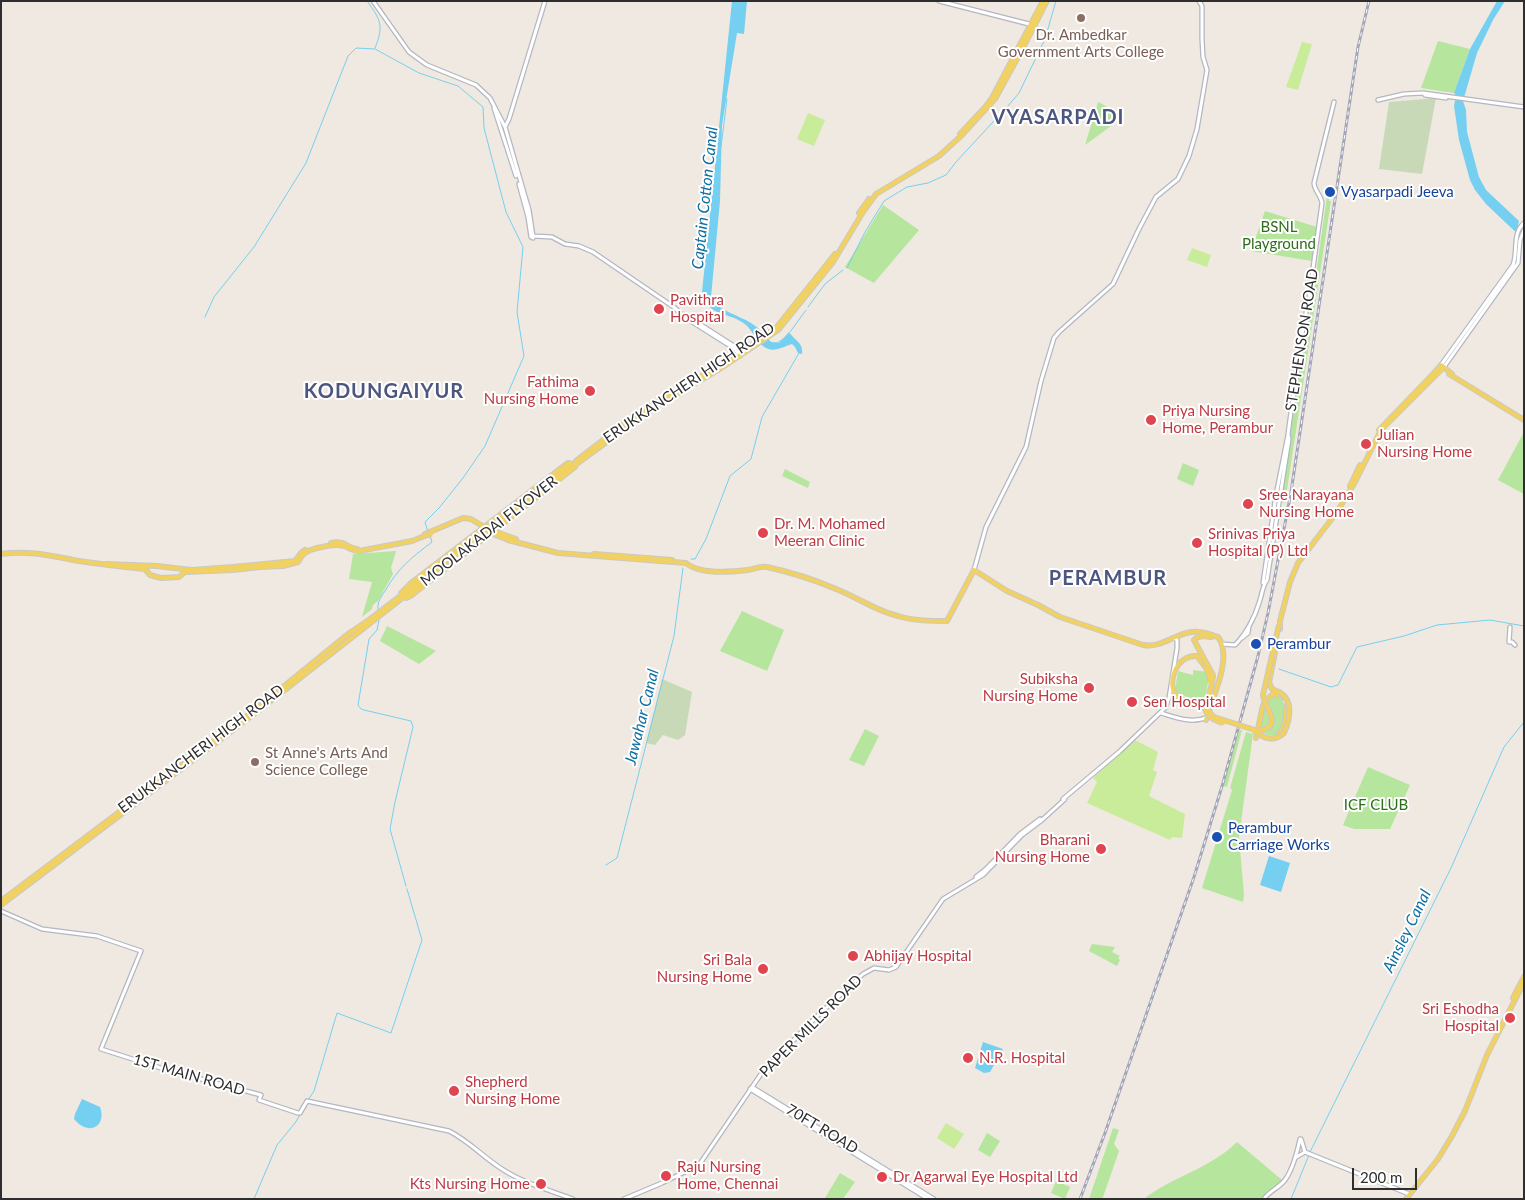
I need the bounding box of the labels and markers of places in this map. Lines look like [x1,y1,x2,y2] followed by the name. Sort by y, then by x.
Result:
[1075,12,1087,24] marker: Dr. Ambedkar Government Arts College
[998,26,1164,61] place label: Dr. Ambedkar Government Arts College
[1341,183,1454,201] place label: Vyasarpadi Jeeva
[1323,185,1337,199] marker: Vyasarpadi Jeeva
[670,291,725,326] place label: Pavithra Hospital
[652,302,666,316] marker: Pavithra Hospital
[484,373,579,408] place label: Fathima Nursing Home
[583,384,597,398] marker: Fathima Nursing Home
[1162,402,1273,437] place label: Priya Nursing Home, Perambur
[1144,413,1158,427] marker: Priya Nursing Home, Perambur
[1377,426,1472,461] place label: Julian Nursing Home
[1359,437,1373,451] marker: Julian Nursing Home
[1259,486,1354,521] place label: Sree Narayana Nursing Home
[1241,497,1255,511] marker: Sree Narayana Nursing Home
[774,515,885,550] place label: Dr. M. Mohamed Meeran Clinic
[1208,525,1308,560] place label: Srinivas Priya Hospital (P) Ltd
[756,526,770,540] marker: Dr. M. Mohamed Meeran Clinic
[1190,536,1204,550] marker: Srinivas Priya Hospital (P) Ltd
[1267,635,1331,653] place label: Perambur
[1249,637,1263,651] marker: Perambur
[983,670,1078,705] place label: Subiksha Nursing Home
[1082,681,1096,695] marker: Subiksha Nursing Home
[1143,693,1226,711] place label: Sen Hospital
[1125,695,1139,709] marker: Sen Hospital
[265,744,388,779] place label: St Anne's Arts And Science College
[249,756,261,768] marker: St Anne's Arts And Science College
[1228,819,1330,854] place label: Perambur Carriage Works
[1210,830,1224,844] marker: Perambur Carriage Works
[995,831,1090,866] place label: Bharani Nursing Home
[1094,842,1108,856] marker: Bharani Nursing Home
[864,947,972,965] place label: Abhijay Hospital
[846,949,860,963] marker: Abhijay Hospital
[657,951,752,986] place label: Sri Bala Nursing Home
[756,962,770,976] marker: Sri Bala Nursing Home
[1422,1000,1499,1035] place label: Sri Eshodha Hospital
[1503,1011,1517,1025] marker: Sri Eshodha Hospital
[979,1049,1065,1067] place label: N.R. Hospital
[961,1051,975,1065] marker: N.R. Hospital
[465,1073,560,1108] place label: Shepherd Nursing Home
[447,1084,461,1098] marker: Shepherd Nursing Home
[677,1158,778,1193] place label: Raju Nursing Home, Chennai
[893,1168,1078,1186] place label: Dr Agarwal Eye Hospital Ltd
[659,1169,673,1183] marker: Raju Nursing Home, Chennai
[875,1170,889,1184] marker: Dr Agarwal Eye Hospital Ltd
[410,1175,530,1193] place label: Kts Nursing Home
[534,1177,548,1191] marker: Kts Nursing Home

